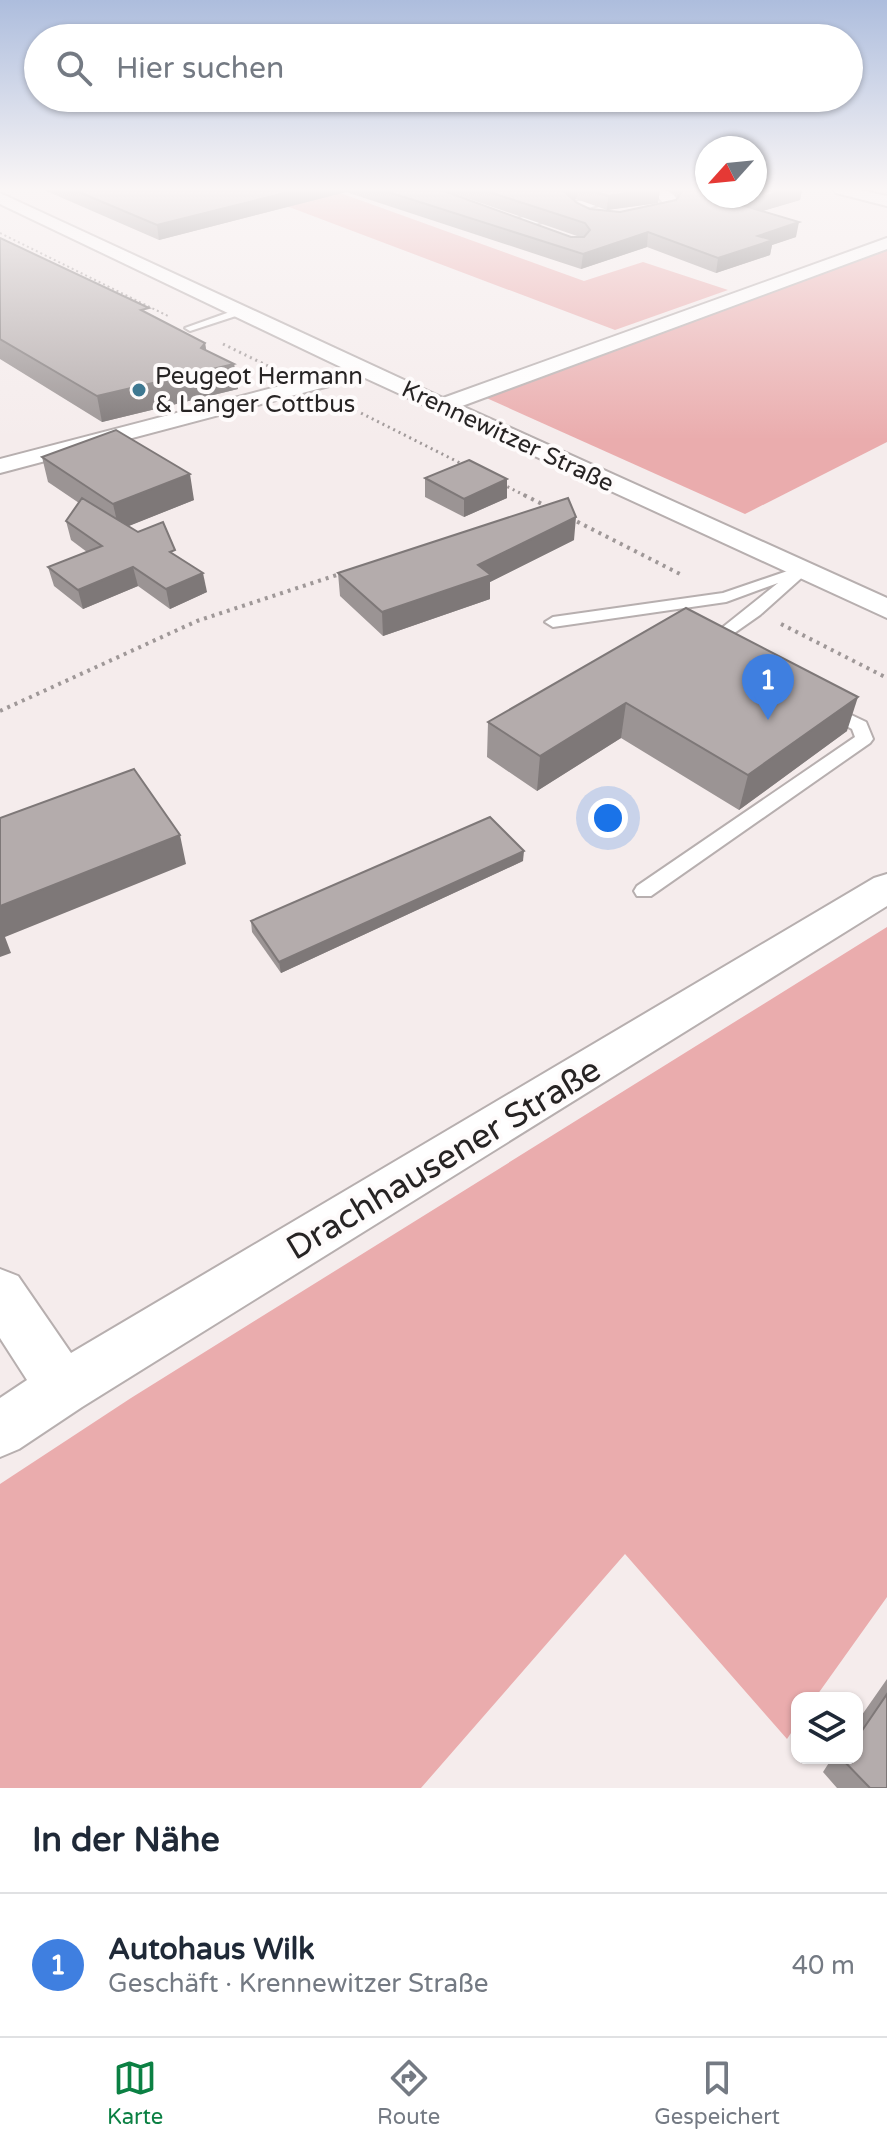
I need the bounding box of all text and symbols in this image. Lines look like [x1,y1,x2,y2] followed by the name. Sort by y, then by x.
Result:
[24,24,863,112] search box
[52,46,96,90] icon: search
[116,50,284,87] text: Hier suchen
[695,136,767,208] north arrow
[155,362,363,419] place label: Peugeot Hermann & Langer Cottbus
[397,375,618,498] street label: Krennewitzer Straße
[130,381,148,399] marker: Peugeot Hermann & Langer Cottbus
[742,654,794,720] pin: 1
[588,798,628,838] your location
[279,1049,608,1269] street label: Drachhausener Straße
[791,1692,863,1764] map controls
[791,1692,863,1764] button: layers
[32,1820,220,1861] text: In der Nähe
[108,1931,315,1968] text: Autohaus Wilk
[50,1950,66,1981] text: 1
[792,1950,855,1981] text: 40 m
[108,1968,489,1999] text: Geschäft · Krennewitzer Straße
[107,2056,163,2130] tab: Karte
[377,2056,440,2130] tab: Route
[654,2056,780,2130] tab: Gespeichert

